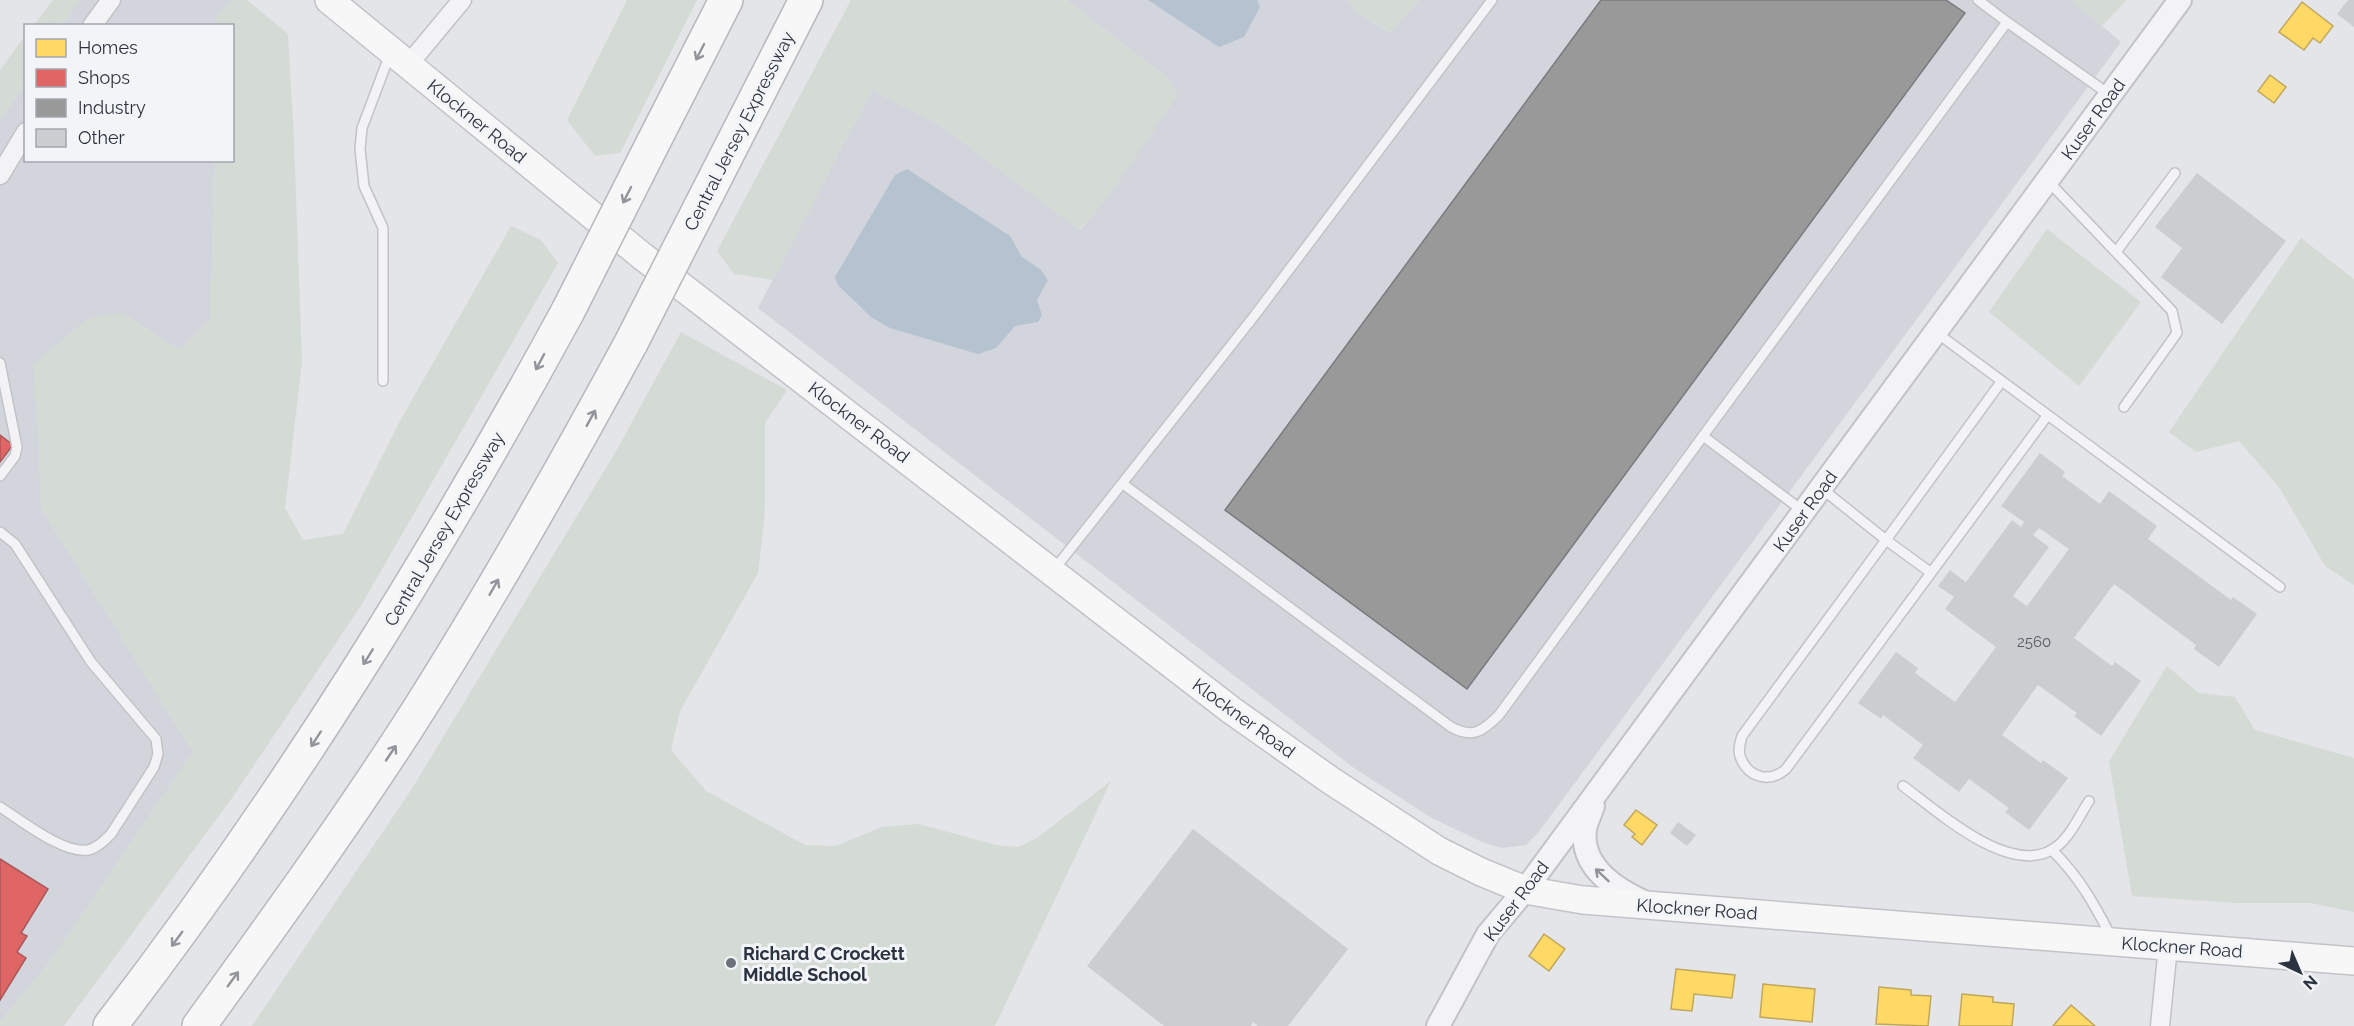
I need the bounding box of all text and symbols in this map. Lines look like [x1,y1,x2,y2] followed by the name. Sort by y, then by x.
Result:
[24,24,234,162] legend
[680,28,799,234] street label: Central Jersey Expressway
[78,37,138,58] text: Homes
[693,43,705,61] one-way arrow
[78,67,130,88] text: Shops
[2057,74,2129,164] street label: Kuser Road
[423,75,531,167] street label: Klockner Road
[78,97,146,118] text: Industry
[78,127,126,148] text: Other
[620,186,632,204] one-way arrow
[534,353,546,370] one-way arrow
[804,377,914,467] street label: Klockner Road
[586,409,597,427] one-way arrow
[380,428,508,630] street label: Central Jersey Expressway
[1769,466,1841,556] street label: Kuser Road
[488,579,500,596] one-way arrow
[2017,633,2051,651] house number: 2560
[361,648,373,665] one-way arrow
[1189,674,1299,762] street label: Klockner Road
[310,730,322,746] one-way arrow
[385,745,397,761] one-way arrow
[1479,857,1553,945] street label: Kuser Road
[1595,868,1610,882] one-way arrow
[1636,894,1758,924] street label: Klockner Road
[170,930,183,946] one-way arrow
[2121,932,2243,962] street label: Klockner Road
[2270,942,2330,1002] north arrow
[743,943,905,985] place label: Richard C Crockett Middle School
[724,956,738,970] marker: Richard C Crockett Middle School
[227,971,240,987] one-way arrow
[2299,971,2321,994] text: N

